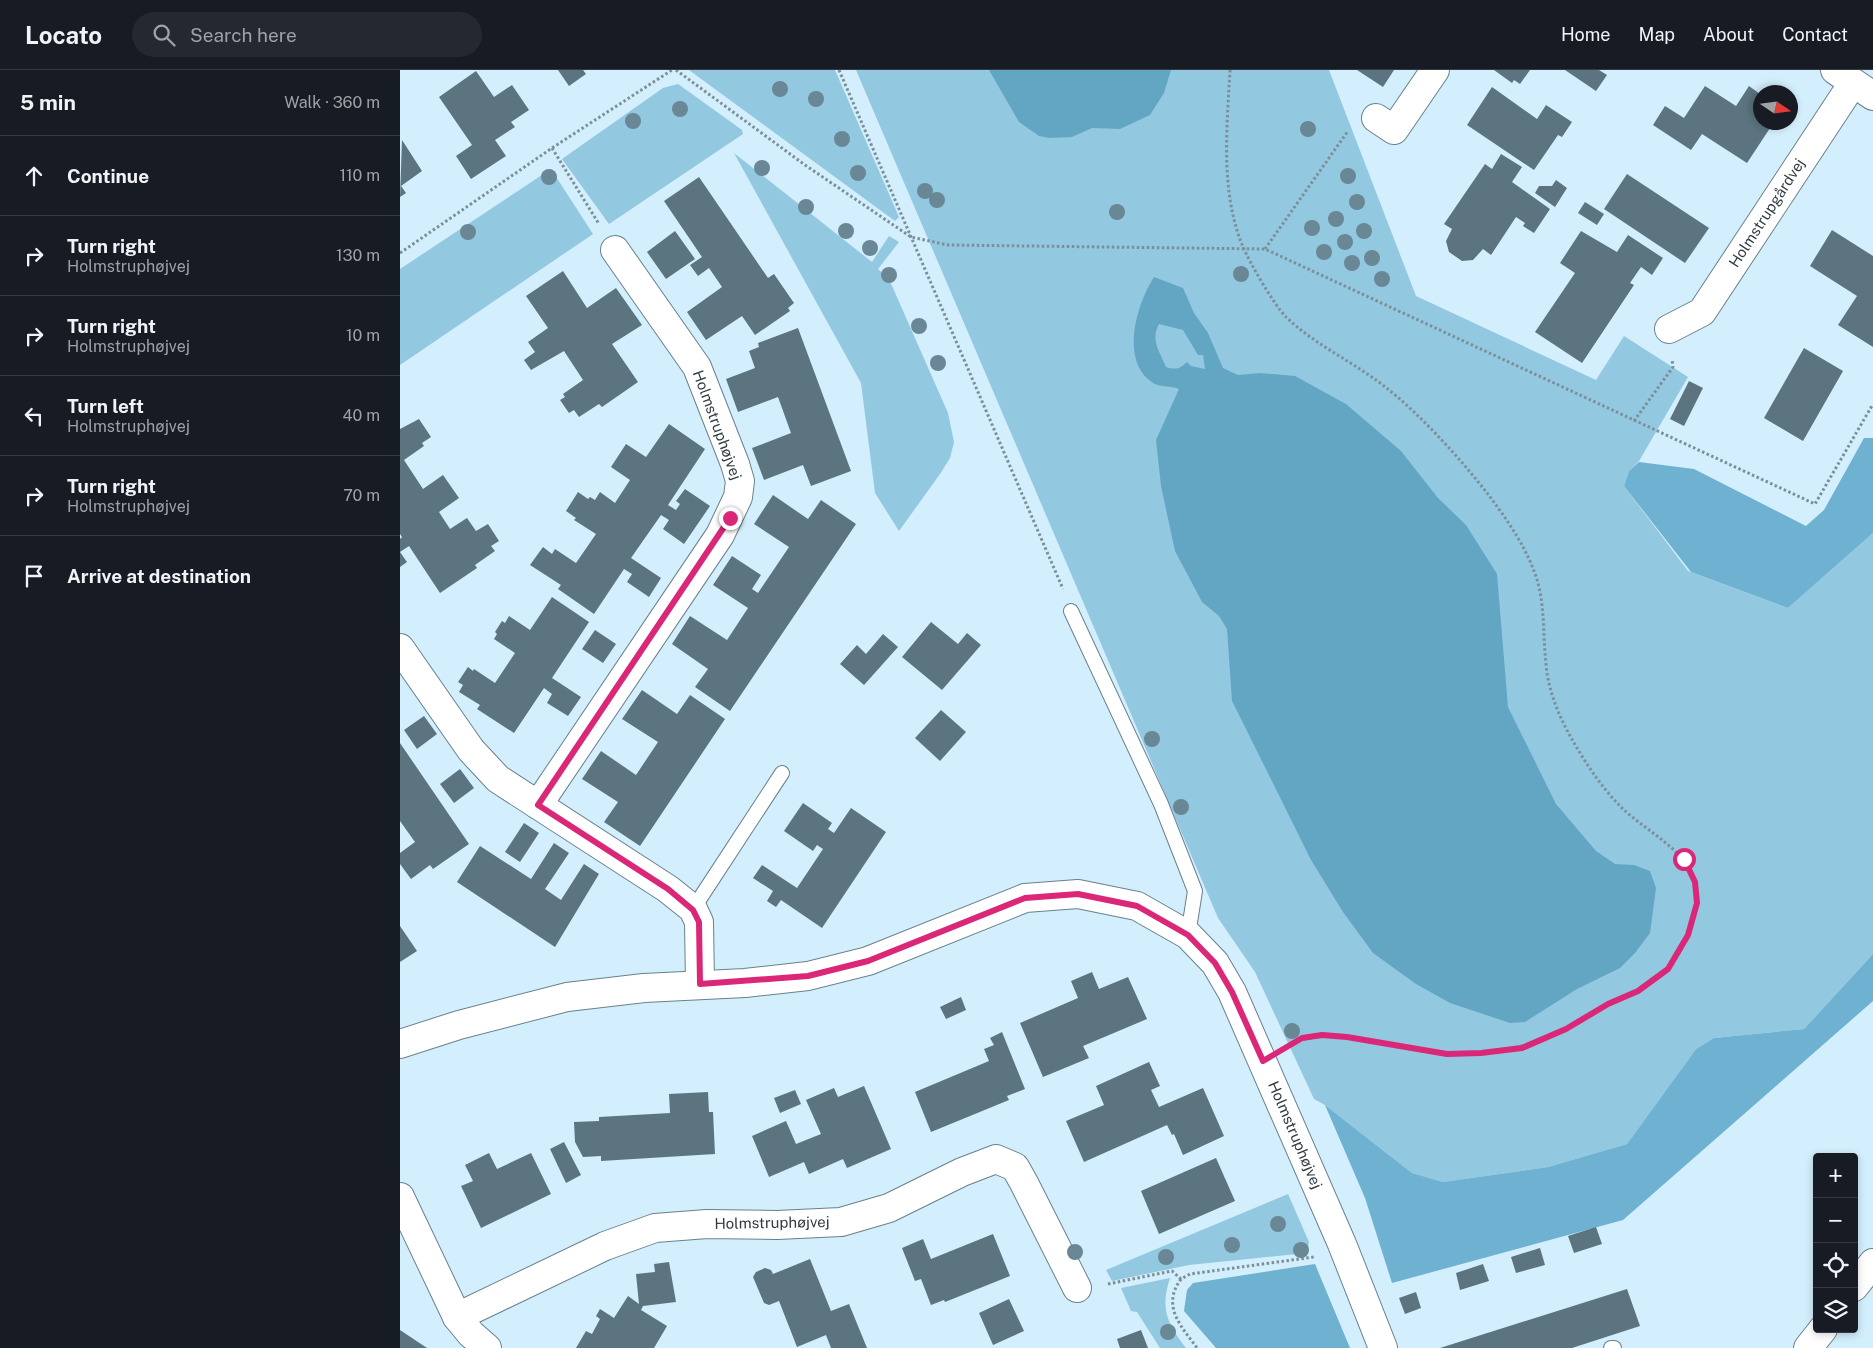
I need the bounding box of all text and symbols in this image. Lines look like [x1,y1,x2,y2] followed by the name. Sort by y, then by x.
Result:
[132,12,482,57] search box
[25,21,102,49] text: Locato
[150,21,178,49] icon: search
[190,24,297,46] text: Search here
[1561,24,1611,45] text: Home
[1639,24,1675,45] text: Map
[1703,24,1754,45] text: About
[1782,24,1848,45] text: Contact
[1753,85,1798,130] north arrow
[20,90,76,115] text: 5 min
[284,93,380,112] text: Walk · 360 m
[1725,155,1808,270] street label: Holmstrupgårdvej
[20,162,48,190] icon: ahead
[67,165,149,187] text: Continue
[339,166,380,185] text: 110 m
[67,235,156,257] text: Turn right
[20,242,48,270] icon: right
[336,246,380,265] text: 130 m
[67,257,190,276] text: Holmstruphøjvej
[67,315,156,337] text: Turn right
[20,322,48,350] icon: right
[346,326,380,345] text: 10 m
[67,337,190,356] text: Holmstruphøjvej
[690,368,745,482] street label: Holmstruphøjvej
[67,395,144,417] text: Turn left
[20,402,48,430] icon: left
[342,406,380,425] text: 40 m
[67,417,190,436] text: Holmstruphøjvej
[67,475,156,497] text: Turn right
[20,482,48,510] icon: right
[343,486,380,505] text: 70 m
[67,497,190,516] text: Holmstruphøjvej
[719,507,742,530] route end
[20,562,48,590] icon: arrive
[67,565,251,587] text: Arrive at destination
[1673,848,1696,871] route start
[1265,1078,1326,1191] street label: Holmstruphøjvej
[1813,1153,1858,1333] map controls
[1813,1153,1858,1198] button: +
[1813,1198,1858,1243] button: −
[714,1213,830,1232] street label: Holmstruphøjvej
[1813,1243,1858,1288] button: locate
[1813,1288,1858,1333] button: layers

